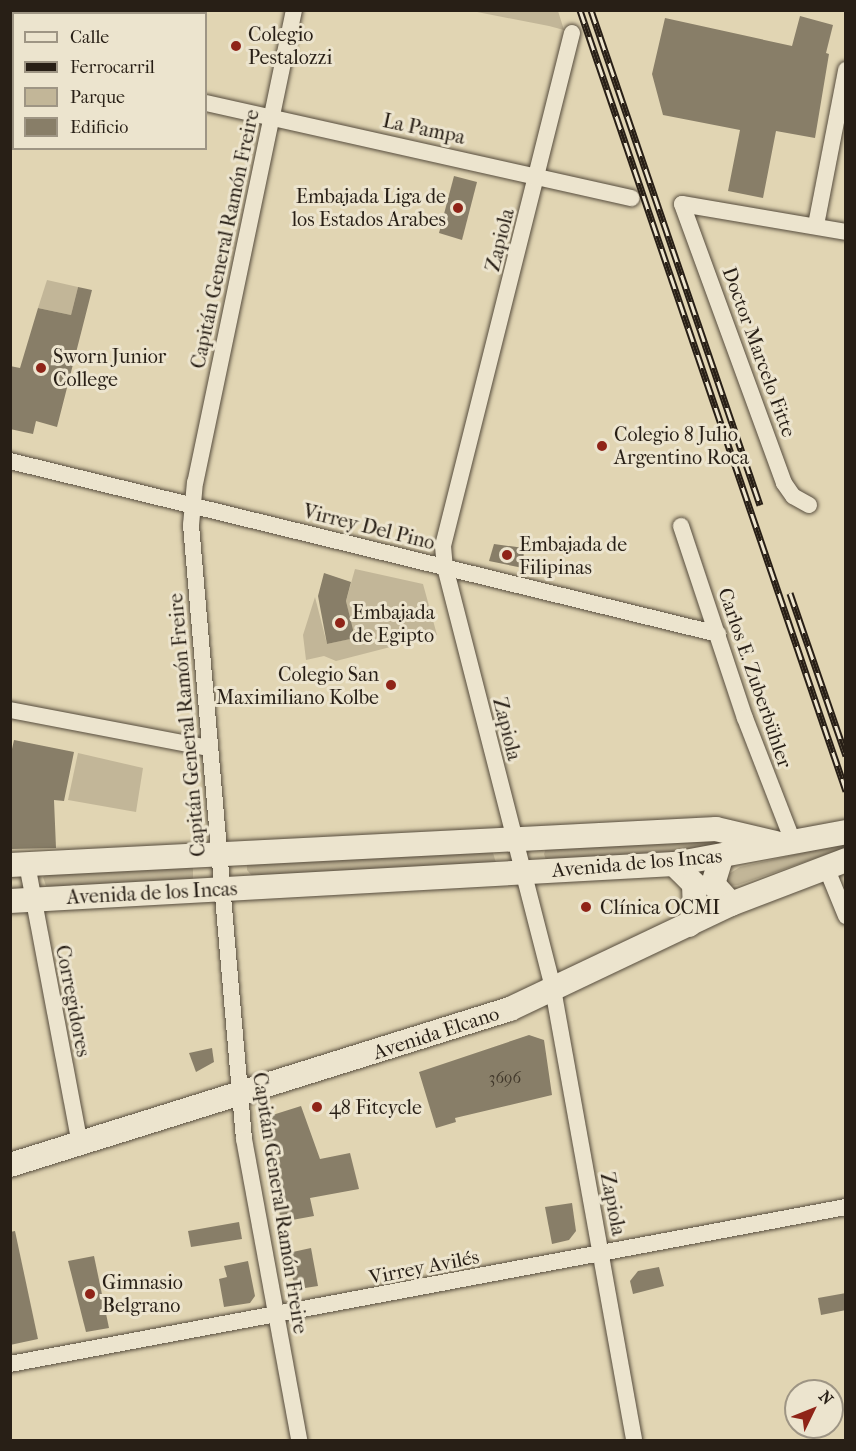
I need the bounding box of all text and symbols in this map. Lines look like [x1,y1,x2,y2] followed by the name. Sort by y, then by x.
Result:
[12,12,207,150] legend
[248,22,332,69] place label: Colegio Pestalozzi
[70,27,109,48] text: Calle
[229,39,243,53] marker: Colegio Pestalozzi
[70,57,155,78] text: Ferrocarril
[70,87,125,108] text: Parque
[186,107,264,371] street label: Capitán General Ramón Freire
[381,109,467,149] street label: La Pampa
[70,117,128,138] text: Edificio
[292,184,446,231] place label: Embajada Liga de los Estados Arabes
[451,201,465,215] marker: Embajada Liga de los Estados Arabes
[481,206,519,274] street label: Zapiola
[717,264,801,440] street label: Doctor Marcelo Fitte
[53,344,166,391] place label: Sworn Junior College
[34,361,48,375] marker: Sworn Junior College
[614,422,749,469] place label: Colegio 8 Julio Argentino Roca
[595,439,609,453] marker: Colegio 8 Julio Argentino Roca
[301,499,437,555] street label: Virrey Del Pino
[519,532,627,579] place label: Embajada de Filipinas
[500,548,514,562] marker: Embajada de Filipinas
[713,585,797,771] street label: Carlos E. Zuberbühler
[164,592,210,858] street label: Capitán General Ramón Freire
[352,600,435,647] place label: Embajada de Egipto
[333,616,347,630] marker: Embajada de Egipto
[216,662,379,709] place label: Colegio San Maximiliano Kolbe
[384,678,398,692] marker: Colegio San Maximiliano Kolbe
[488,695,526,763] street label: Zapiola
[551,844,723,882] street label: Avenida de los Incas
[66,877,238,909] street label: Avenida de los Incas
[600,895,720,919] place label: Clínica OCMI
[577,898,595,916] marker: Clínica OCMI
[50,943,96,1059] street label: Corregidores
[370,1001,502,1065] street label: Avenida Elcano
[489,1068,521,1088] house number: 3696
[247,1071,313,1335] street label: Capitán General Ramón Freire
[329,1095,422,1119] place label: 48 Fitcycle
[310,1100,324,1114] marker: 48 Fitcycle
[595,1170,631,1238] street label: Zapiola
[367,1245,481,1289] street label: Virrey Avilés
[102,1270,183,1317] place label: Gimnasio Belgrano
[83,1287,97,1301] marker: Gimnasio Belgrano
[784,1379,844,1439] north arrow
[815,1387,837,1409] text: N

